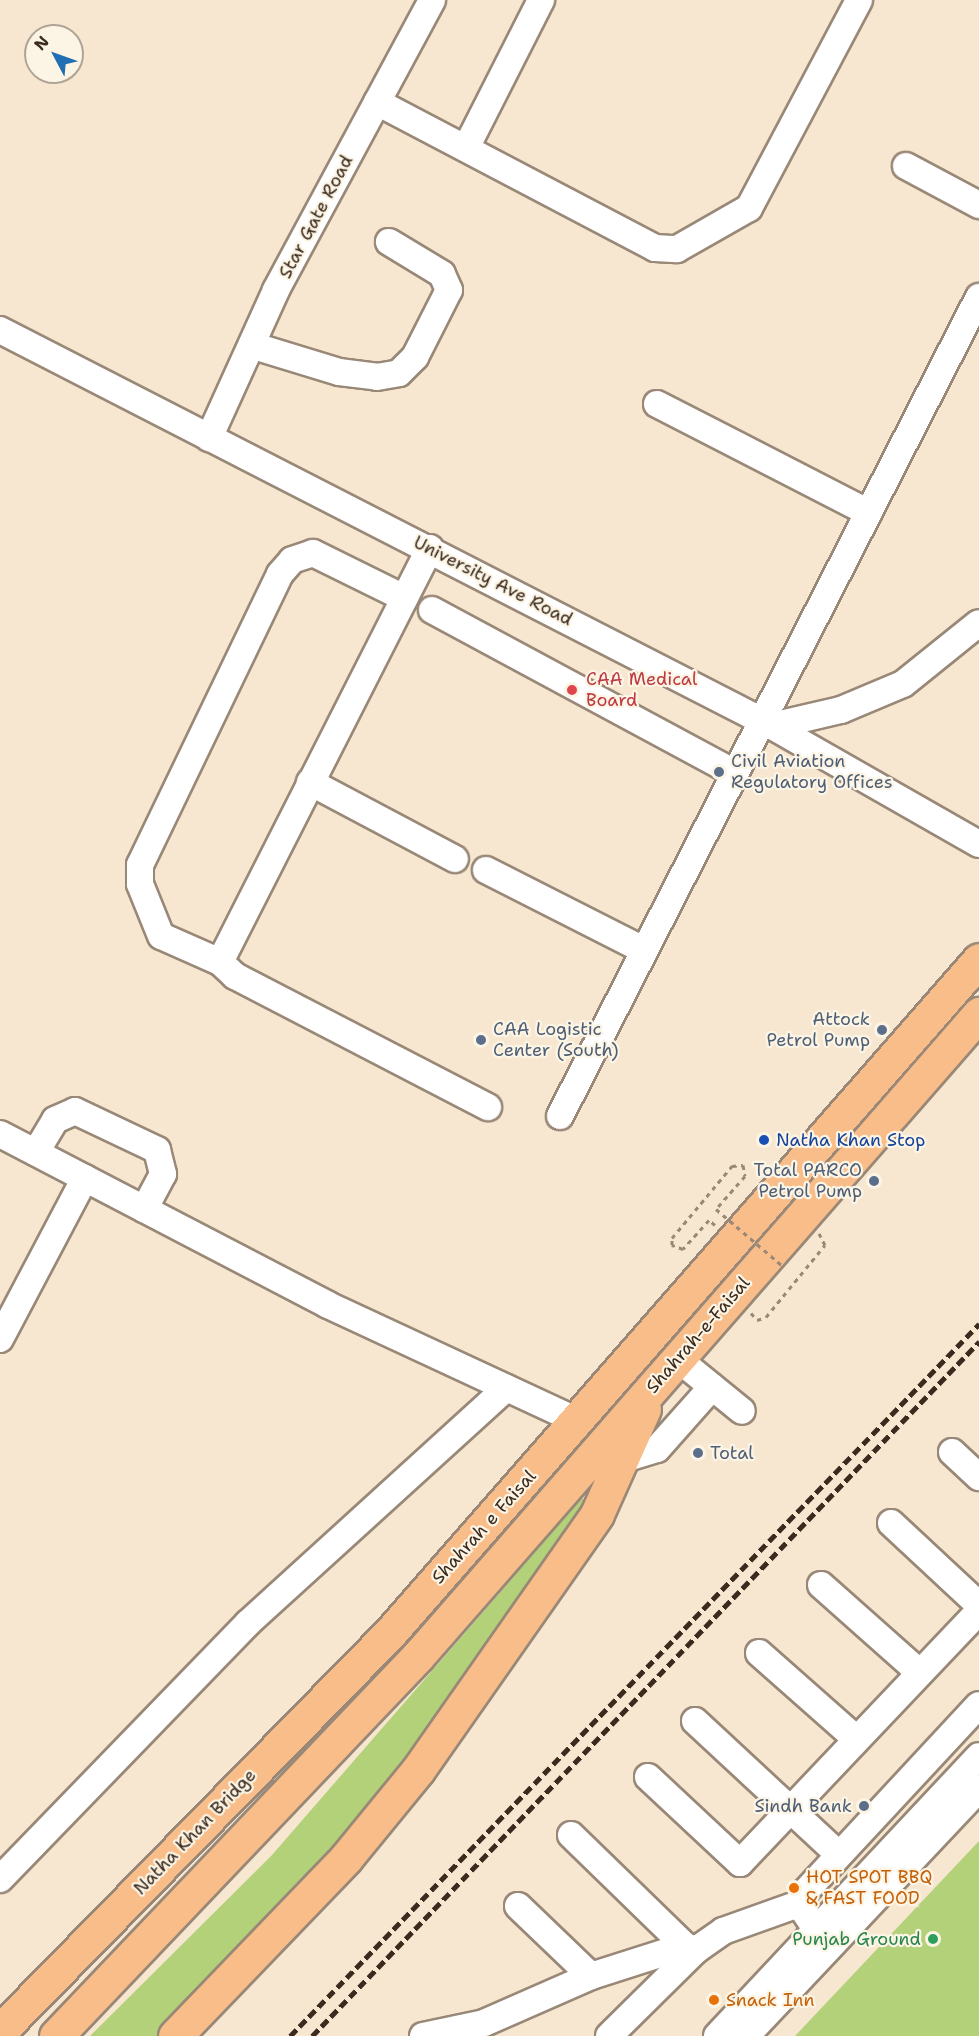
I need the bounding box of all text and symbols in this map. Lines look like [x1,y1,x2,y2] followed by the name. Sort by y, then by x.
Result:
[24,24,84,84] north arrow
[29,31,54,55] text: N
[274,152,358,282] street label: Star Gate Road
[410,531,576,631] street label: University Ave Road
[586,669,697,712] place label: CAA Medical Board
[563,681,581,699] marker: CAA Medical Board
[731,751,893,794] place label: Civil Aviation Regulatory Offices
[712,765,726,779] marker: Civil Aviation Regulatory Offices
[767,1009,870,1052] place label: Attock Petrol Pump
[493,1019,619,1062] place label: CAA Logistic Center (South)
[875,1023,889,1037] marker: Attock Petrol Pump
[474,1033,488,1047] marker: CAA Logistic Center (South)
[776,1129,925,1151] place label: Natha Khan Stop
[757,1133,771,1147] marker: Natha Khan Stop
[753,1160,862,1202] place label: Total PARCO Petrol Pump
[867,1174,881,1188] marker: Total PARCO Petrol Pump
[642,1272,754,1398] street label: Shahrah-e-Faisal
[710,1442,754,1464] place label: Total
[691,1446,705,1460] marker: Total
[427,1466,541,1588] street label: Shahrah e Faisal
[129,1765,261,1899] street label: Natha Khan Bridge
[754,1795,852,1817] place label: Sindh Bank
[857,1799,871,1813] marker: Sindh Bank
[806,1867,932,1910] place label: HOT SPOT BBQ & FAST FOOD
[787,1881,801,1895] marker: HOT SPOT BBQ & FAST FOOD
[792,1928,921,1950] place label: Punjab Ground
[926,1932,940,1946] marker: Punjab Ground
[726,1989,814,2011] place label: Snack Inn
[707,1993,721,2007] marker: Snack Inn

